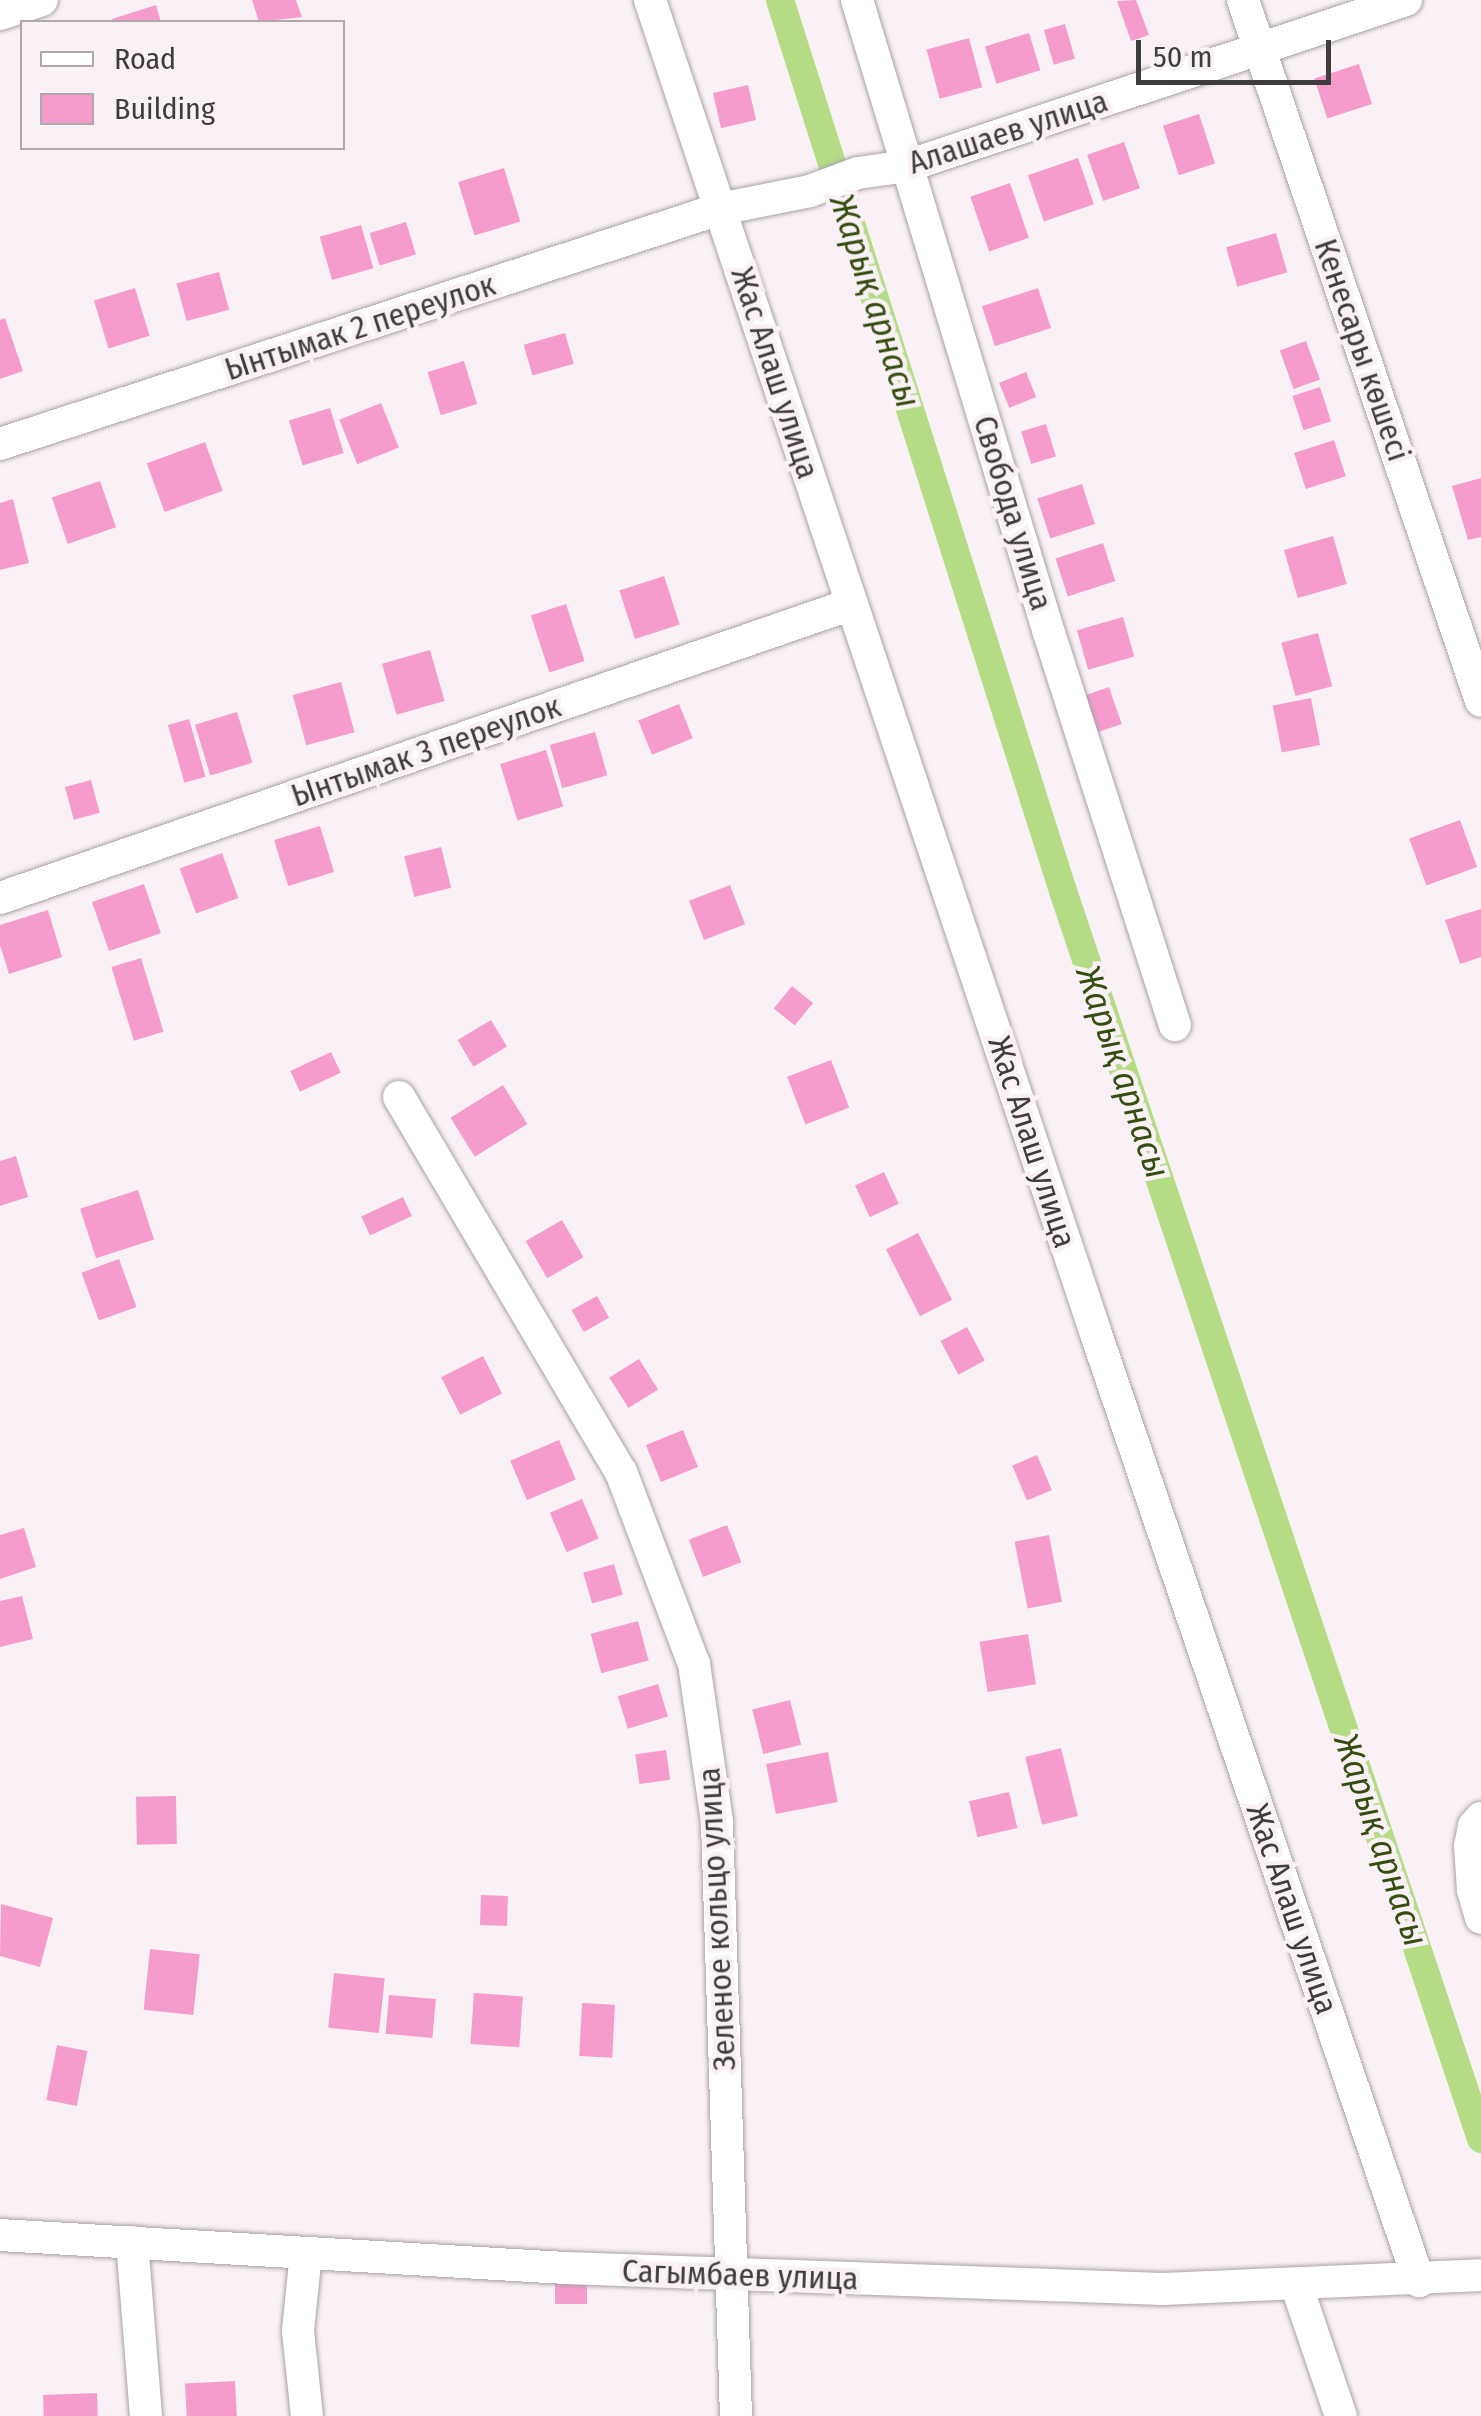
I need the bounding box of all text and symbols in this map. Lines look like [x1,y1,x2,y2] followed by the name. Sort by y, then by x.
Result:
[20,20,345,150] legend
[1141,20,1336,82] scale bar
[1153,39,1213,75] text: 50 m
[114,41,176,77] text: Road
[904,82,1112,182] street label: Алашаев улица
[114,91,215,127] text: Building
[821,189,929,413] water label: Жарық арнасы
[1306,234,1418,466] street label: Кенесары көшесі
[723,262,827,484] street label: Жас Алаш улица
[220,265,500,389] street label: Ынтымак 2 переулок
[965,411,1061,615] street label: Свобода улица
[286,687,566,815] street label: Ынтымак 3 переулок
[1067,960,1179,1184] water label: Жарық арнасы
[980,1031,1084,1253] street label: Жас Алаш улица
[1325,1728,1437,1952] water label: Жарық арнасы
[690,1766,744,2072] street label: Зеленое кольцо улица
[1238,1799,1346,2019] street label: Жас Алаш улица
[621,2252,859,2298] street label: Сагымбаев улица

